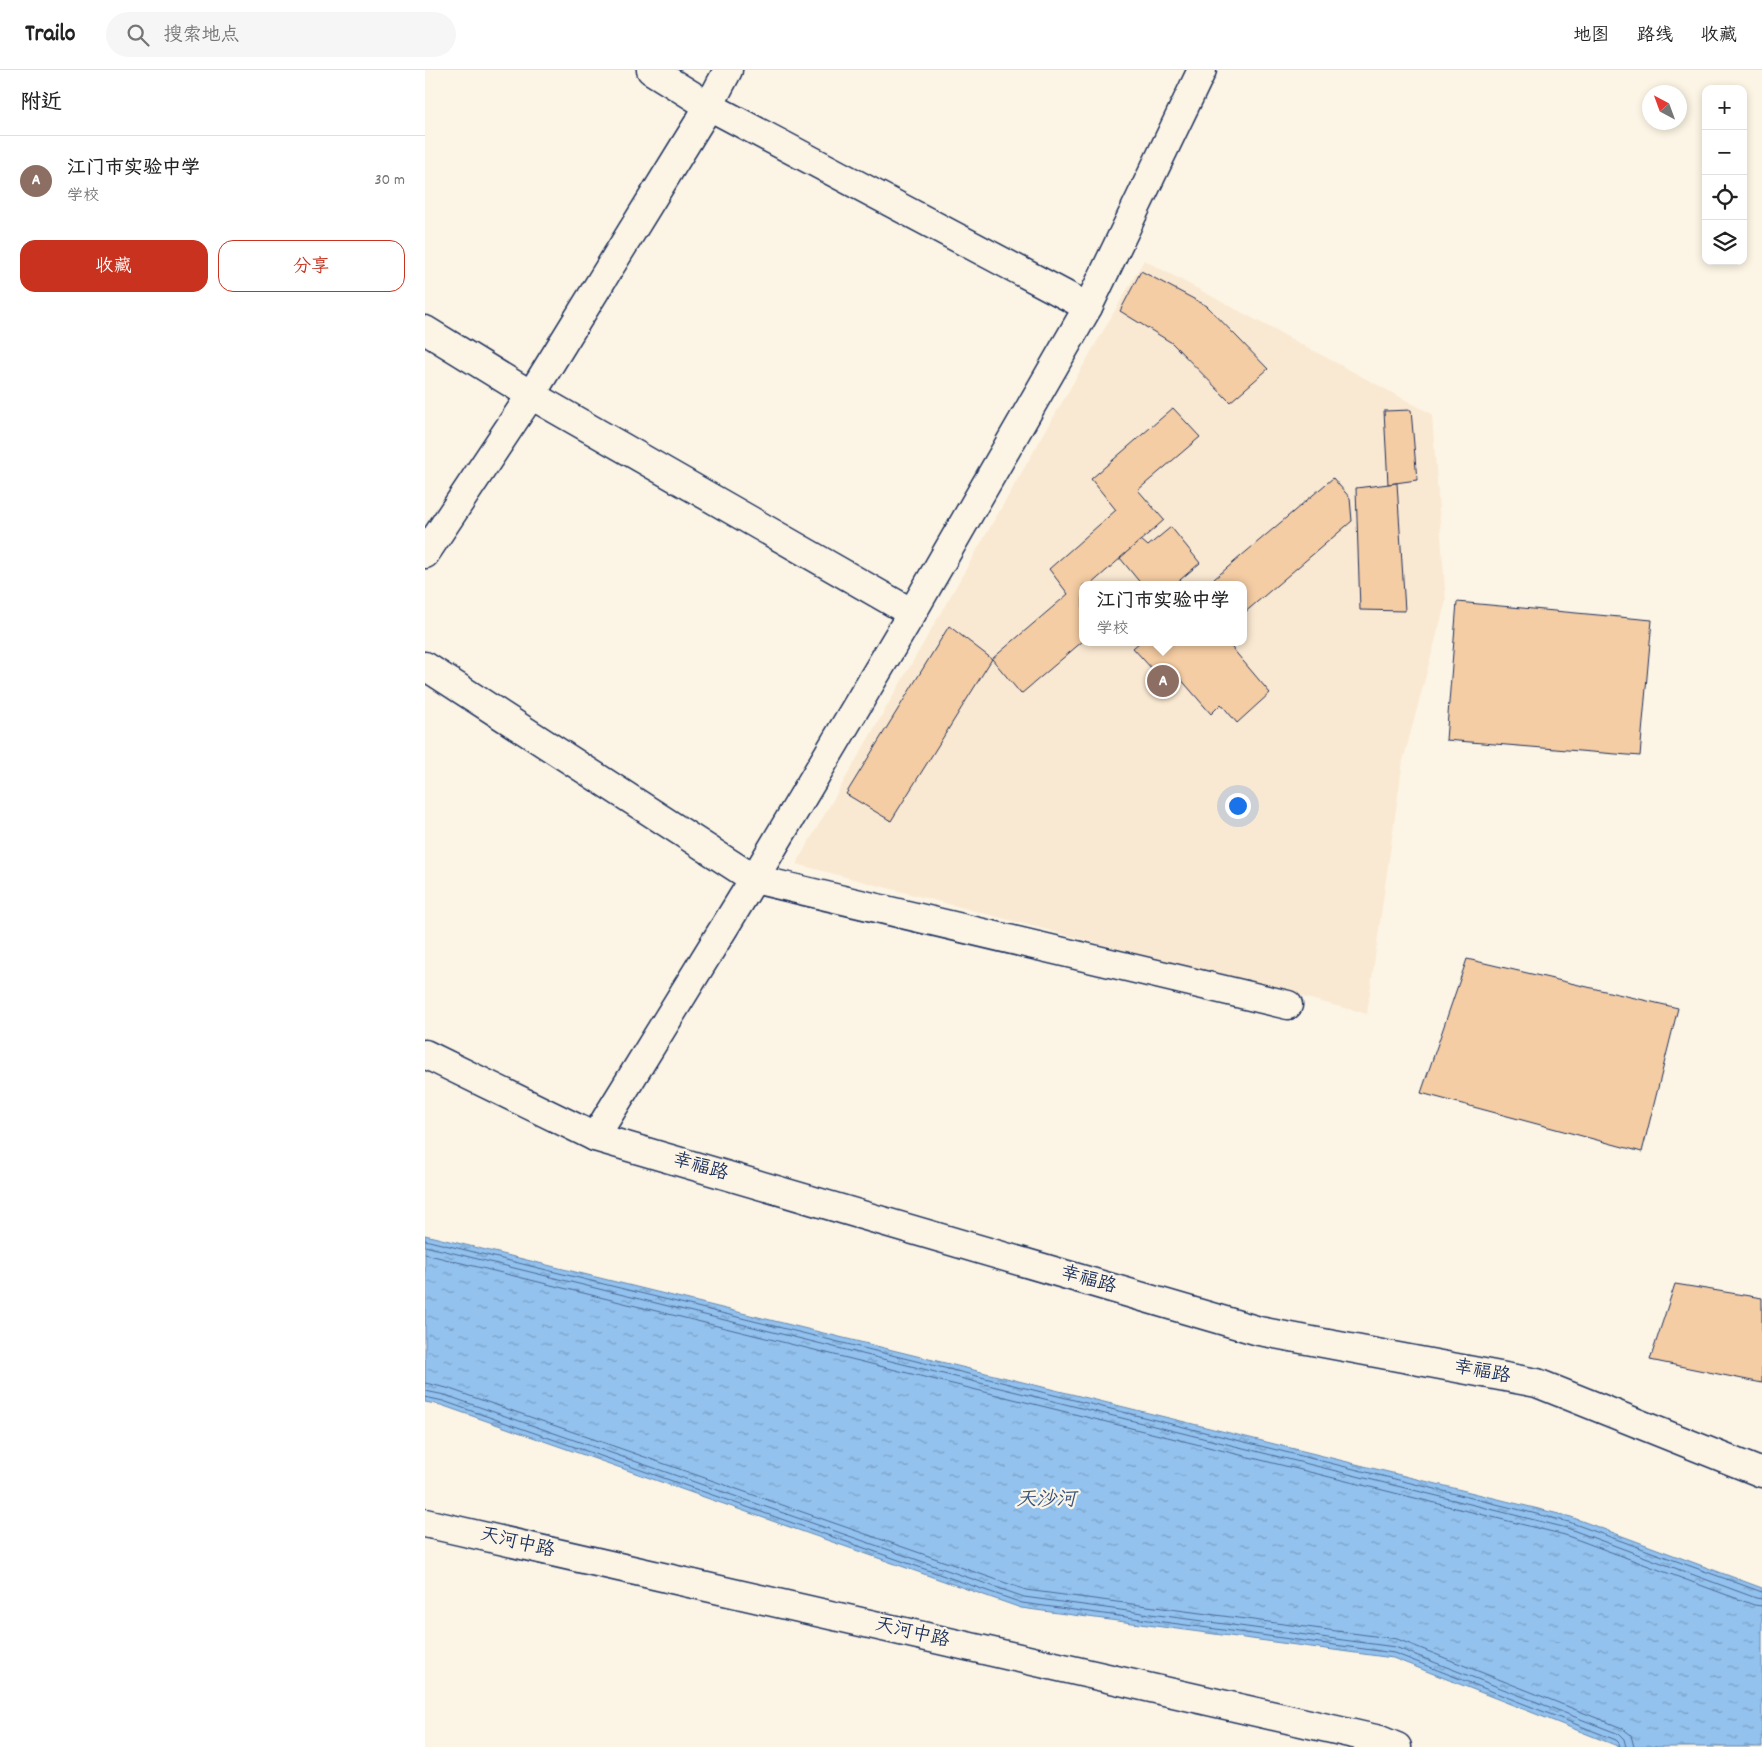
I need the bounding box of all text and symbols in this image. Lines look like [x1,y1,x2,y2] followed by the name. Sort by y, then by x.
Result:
[106,12,456,57] search box
[25,18,76,52] text: Trailo
[124,21,152,49] icon: search
[164,23,240,50] text: 搜索地点
[1573,24,1609,49] text: 地图
[1637,24,1673,49] text: 路线
[1701,24,1737,49] text: 收藏
[1642,85,1687,130] north arrow
[1702,85,1747,265] map controls
[1702,85,1747,130] button: +
[20,89,62,119] text: 附近
[1702,130,1747,175] button: −
[67,156,200,183] text: 江门市实验中学
[32,169,40,192] text: A
[375,169,405,192] text: 30 m
[1702,175,1747,220] button: locate
[67,185,99,208] text: 学校
[1702,220,1747,265] button: layers
[20,240,208,292] button: 收藏
[218,240,405,292] button: 分享
[1079,581,1247,646] popup
[1096,589,1230,616] text: 江门市实验中学
[1096,618,1129,641] text: 学校
[1147,662,1179,700] pin: A
[1225,793,1251,819] your location
[669,1147,731,1189] street label: 幸福路
[1057,1260,1119,1302] street label: 幸福路
[1451,1354,1513,1392] street label: 幸福路
[1016,1487,1079,1515] water label: 天沙河
[477,1522,557,1566] street label: 天河中路
[872,1612,952,1656] street label: 天河中路

